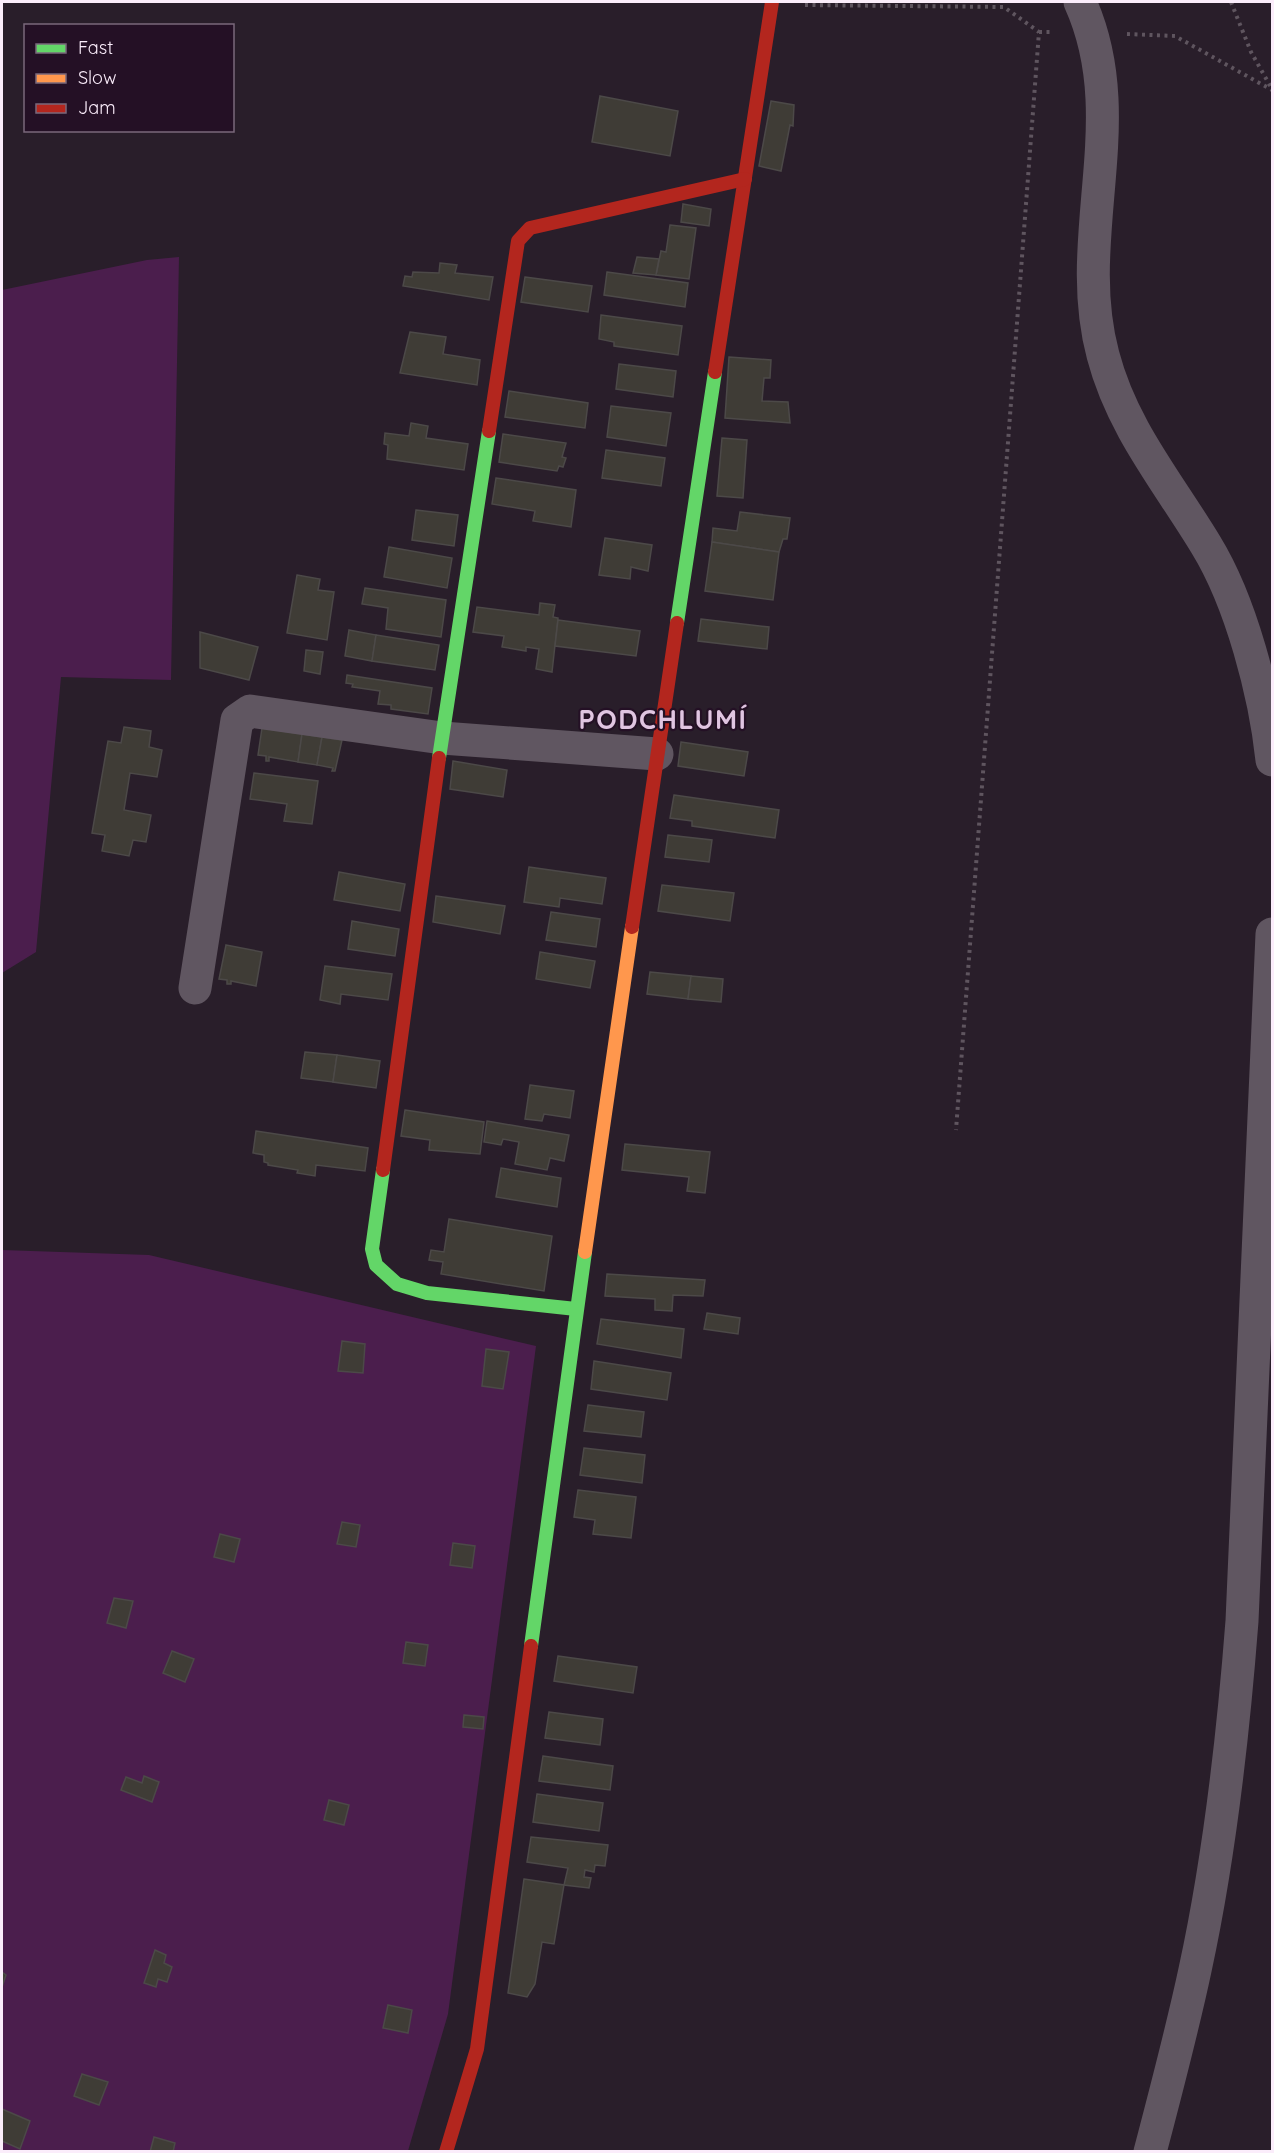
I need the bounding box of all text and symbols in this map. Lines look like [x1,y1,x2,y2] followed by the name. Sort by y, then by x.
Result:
[24,24,234,132] legend
[78,36,113,59] text: Fast
[78,66,116,89] text: Slow
[78,96,116,119] text: Jam
[578,702,748,736] district label: PODCHLUMÍ

